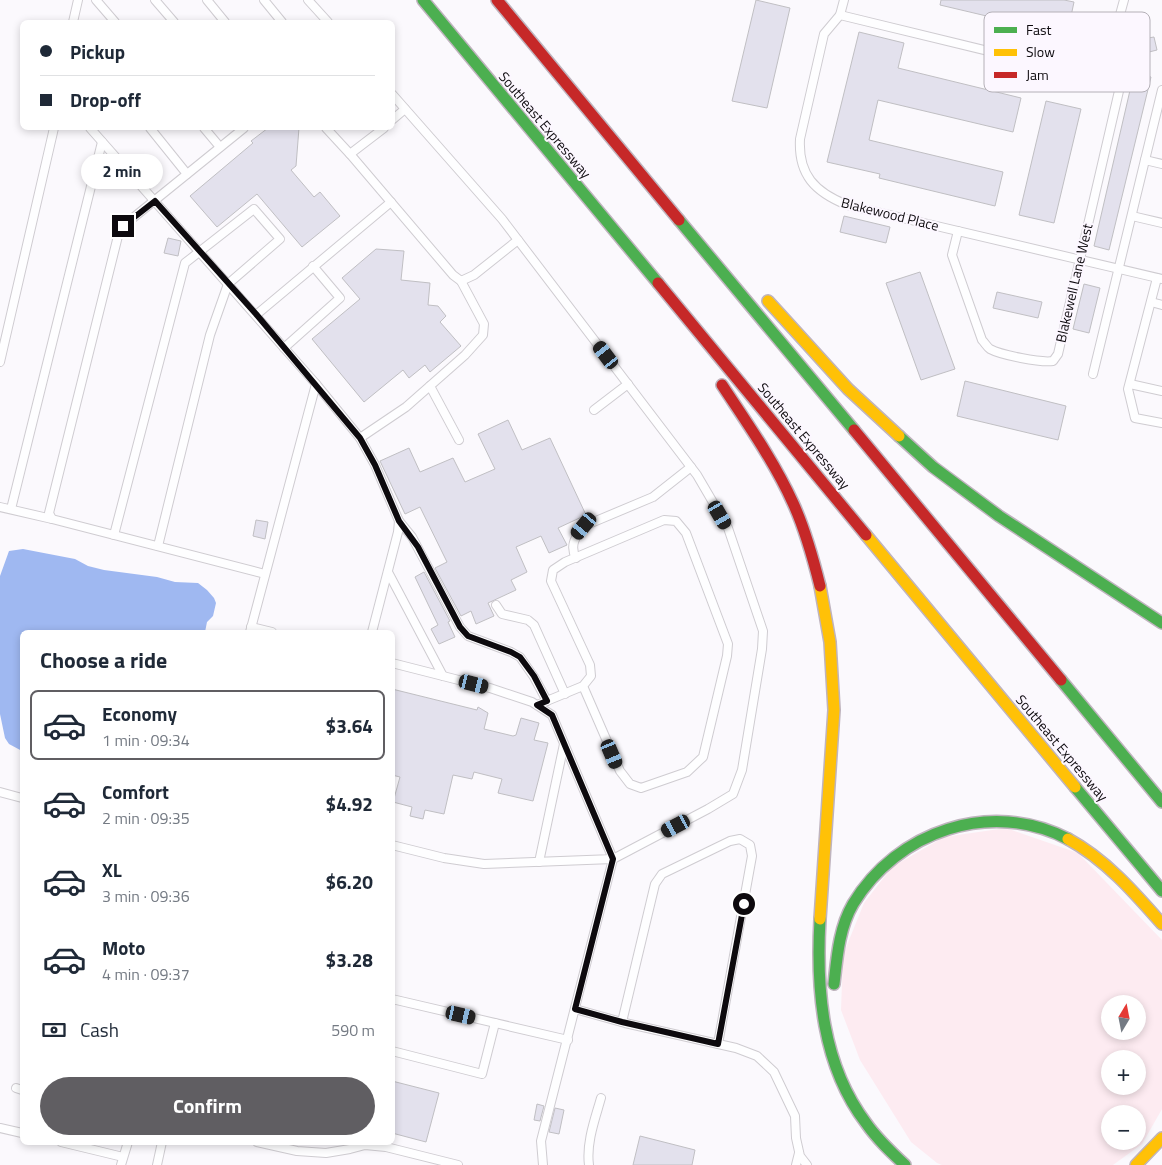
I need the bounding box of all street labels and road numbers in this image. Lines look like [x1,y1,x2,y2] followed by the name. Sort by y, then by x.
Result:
[494,67,597,183] street label: Southeast Expressway
[839,191,941,236] street label: Blakewood Place
[1050,221,1097,345] street label: Blakewell Lane West
[753,378,856,494] street label: Southeast Expressway
[1011,690,1114,806] street label: Southeast Expressway

